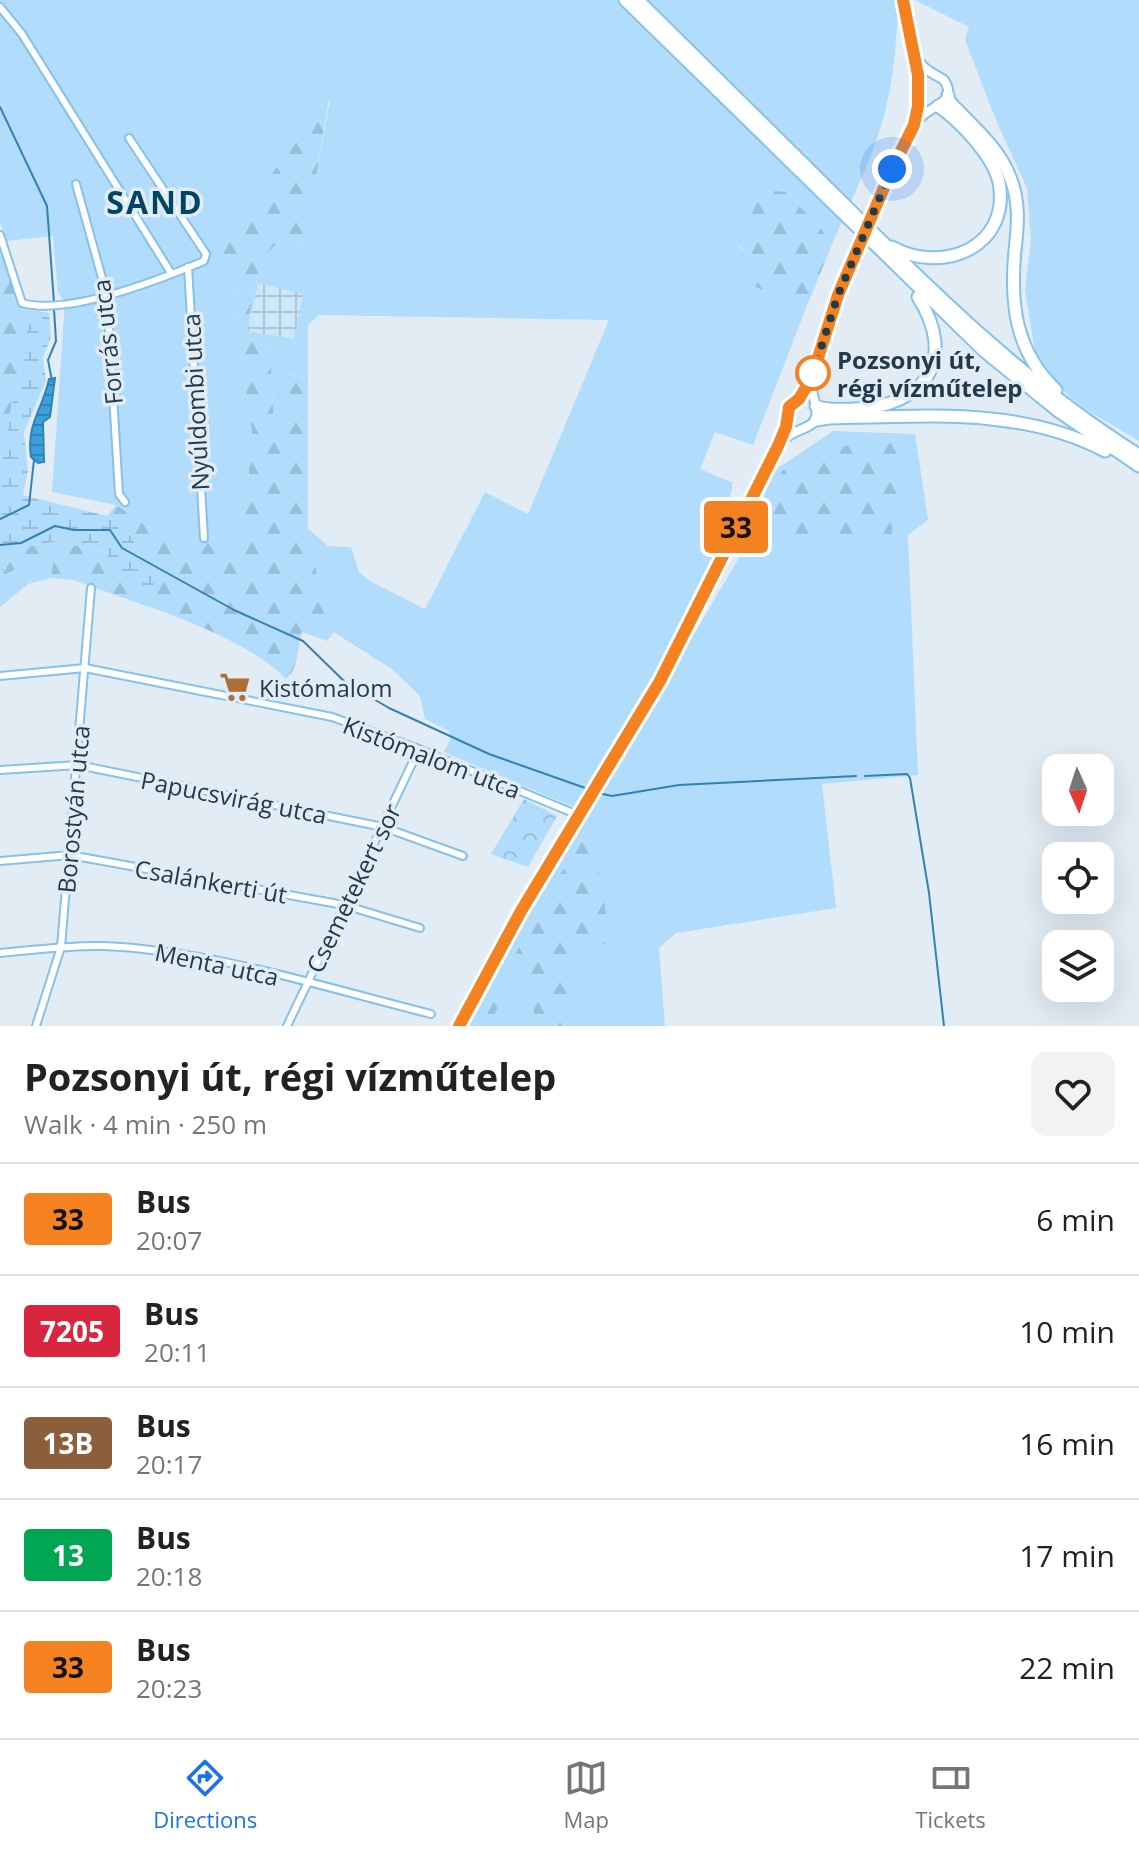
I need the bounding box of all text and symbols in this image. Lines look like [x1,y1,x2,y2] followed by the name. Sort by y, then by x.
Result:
[872,149,912,189] your location
[106,180,204,223] district label: SAND
[84,278,130,406] street label: Forrás utca
[174,313,216,491] street label: Nyúldombi utca
[837,343,1023,404] place label: Pozsonyi út, régi vízműtelep
[796,356,830,390] marker: Pozsonyi út, régi vízműtelep
[700,501,772,553] line badge: 33
[720,508,752,546] text: 33
[218,670,252,704] supermarket icon: Kistómalom
[259,671,392,704] place label: Kistómalom
[338,708,526,806] street label: Kistómalom utca
[49,724,97,894] street label: Borostyán utca
[1042,754,1114,826] north arrow
[1042,754,1114,1002] map controls
[138,763,330,831] street label: Papucsvirág utca
[298,798,408,978] street label: Csemetekert sor
[1042,842,1114,914] button: locate
[132,851,290,911] street label: Csalánkerti út
[1042,930,1114,1002] button: layers
[152,935,282,993] street label: Menta utca
[24,1050,556,1102] text: Pozsonyi út, régi vízműtelep
[1031,1052,1115,1136] button: heart
[24,1106,267,1142] text: Walk · 4 min · 250 m
[136,1181,191,1222] text: Bus
[1036,1199,1115,1240] text: 6 min
[52,1200,84,1238] text: 33
[136,1222,202,1258] text: 20:07
[144,1293,199,1334] text: Bus
[1019,1311,1115,1352] text: 10 min
[40,1312,104,1350] text: 7205
[144,1334,210,1370] text: 20:11
[136,1405,191,1446] text: Bus
[1019,1423,1115,1464] text: 16 min
[43,1424,93,1462] text: 13B
[136,1446,202,1482] text: 20:17
[136,1517,191,1558] text: Bus
[1019,1535,1115,1576] text: 17 min
[52,1536,84,1574] text: 13
[136,1558,202,1594] text: 20:18
[136,1629,191,1670] text: Bus
[1019,1647,1115,1688] text: 22 min
[52,1648,84,1686] text: 33
[136,1670,202,1706] text: 20:23
[153,1756,257,1834] tab: Directions
[564,1756,609,1834] tab: Map
[915,1756,986,1834] tab: Tickets

